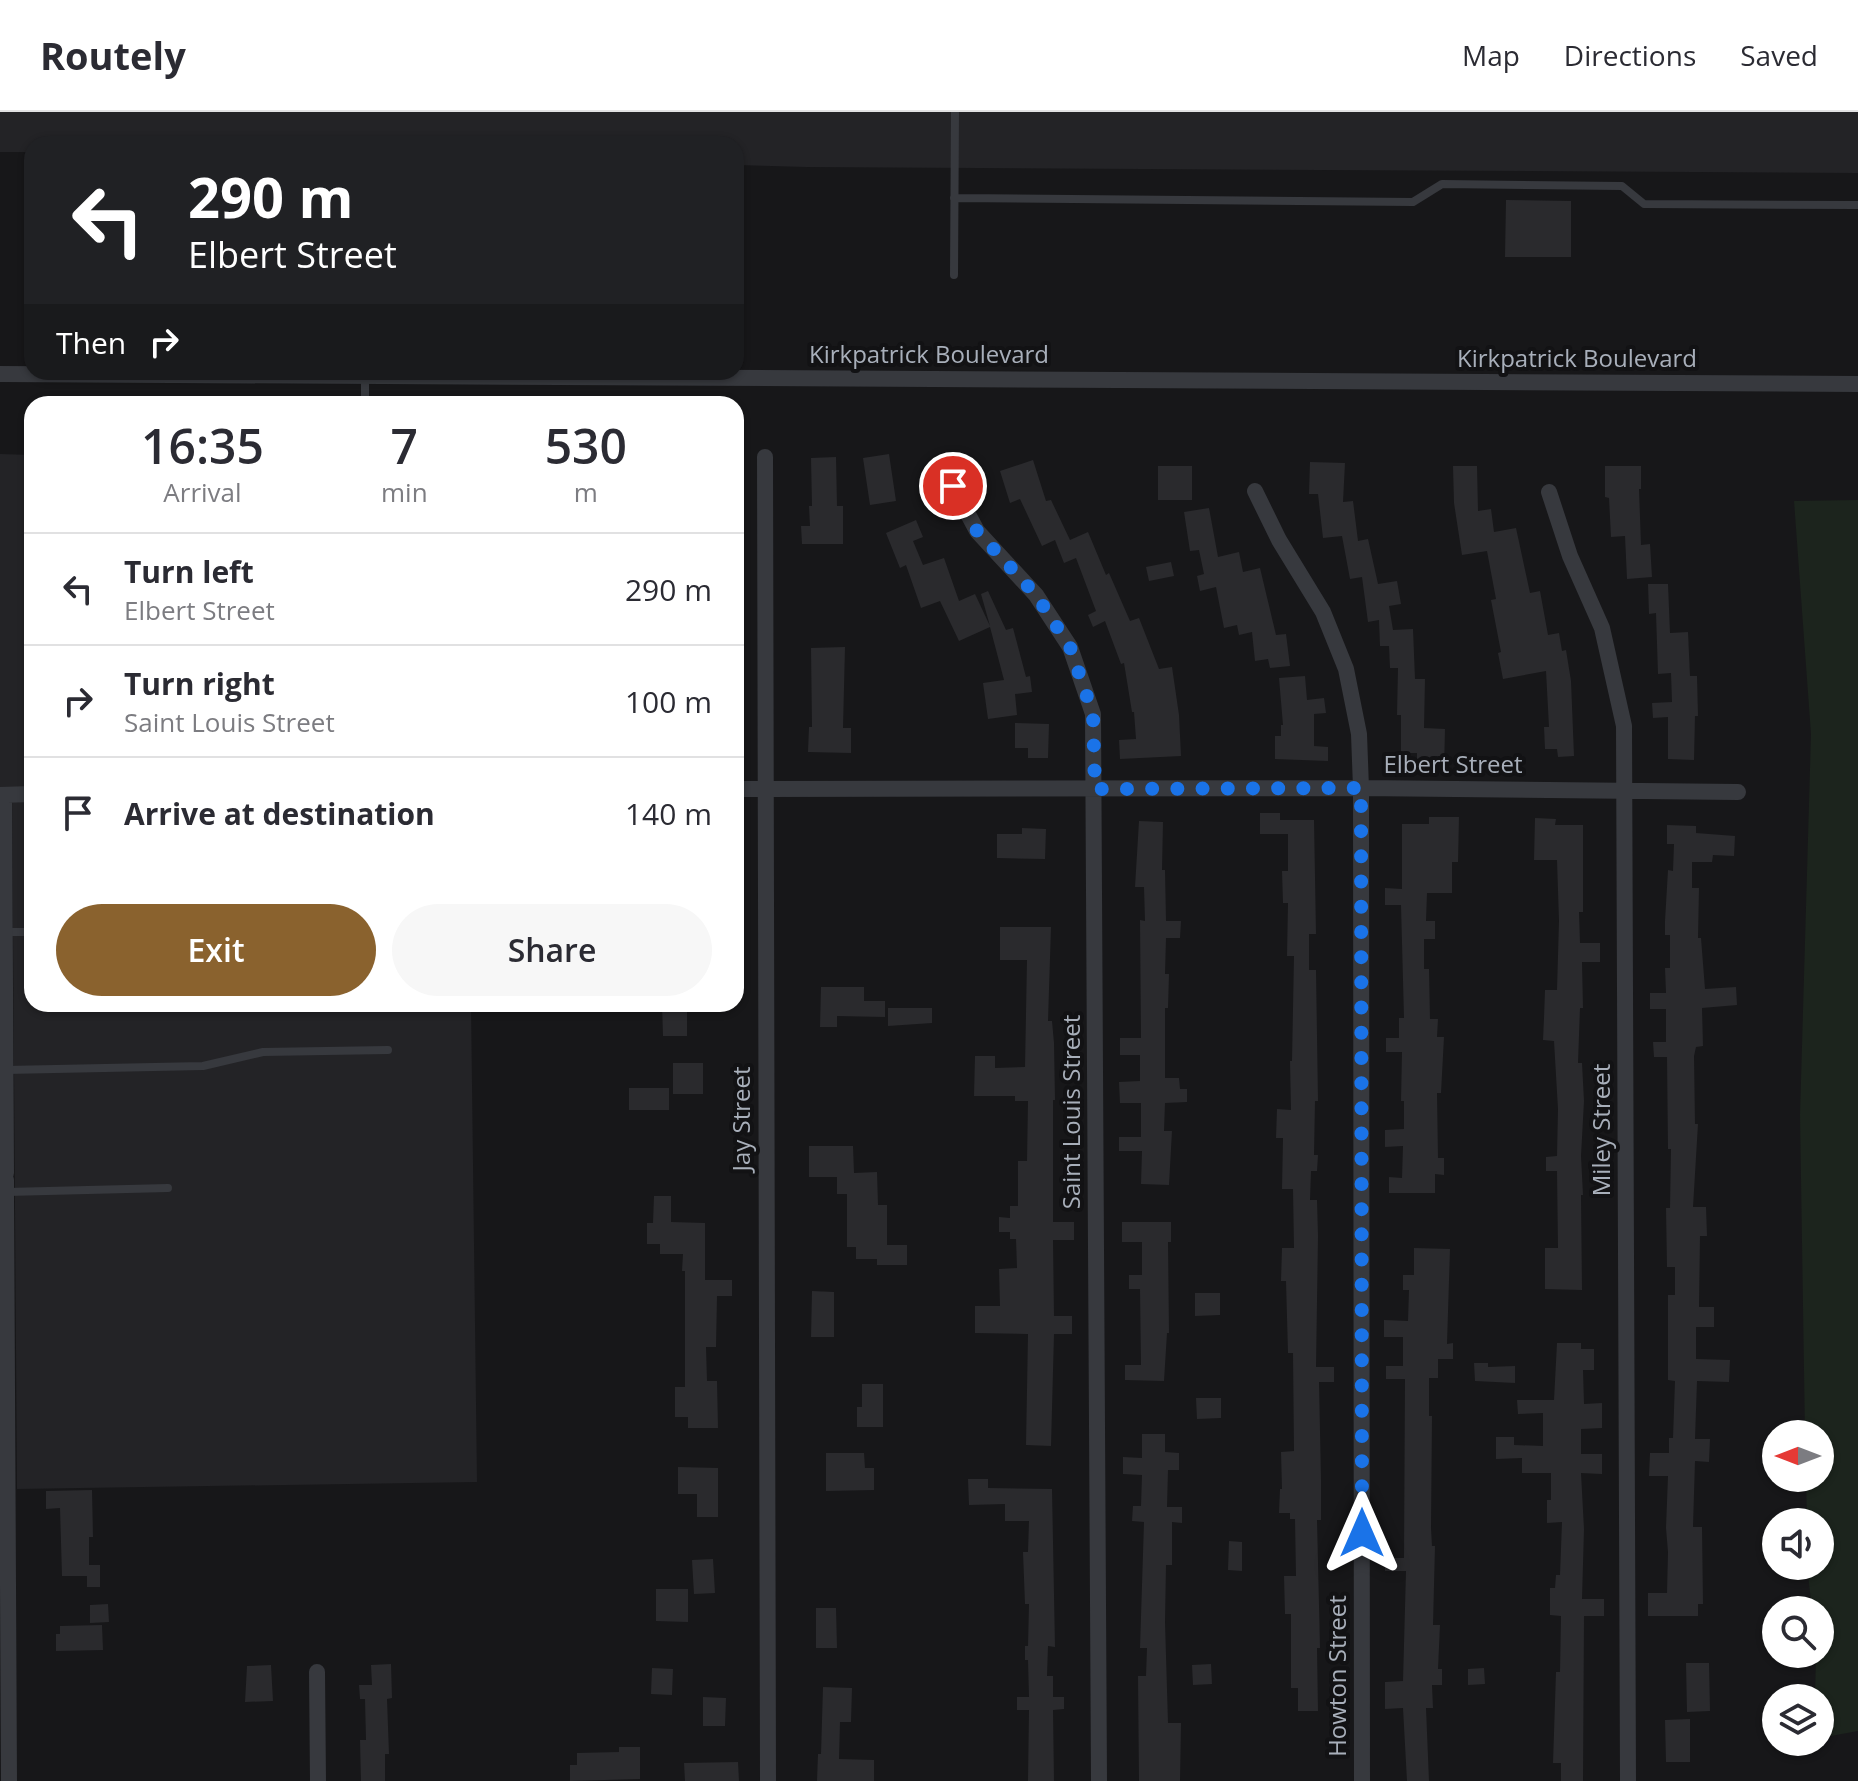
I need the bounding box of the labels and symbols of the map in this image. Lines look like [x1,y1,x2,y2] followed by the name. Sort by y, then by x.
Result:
[809,337,1049,370] street label: Kirkpatrick Boulevard
[1457,341,1697,374] street label: Kirkpatrick Boulevard
[919,452,987,520] pin
[1383,747,1523,780] street label: Elbert Street
[1054,1015,1087,1209] street label: Saint Louis Street
[1584,1064,1617,1196] street label: Miley Street
[724,1066,757,1174] street label: Jay Street
[1762,1420,1834,1492] north arrow
[1320,1491,1404,1575] position arrow
[1320,1595,1353,1757] street label: Howton Street

